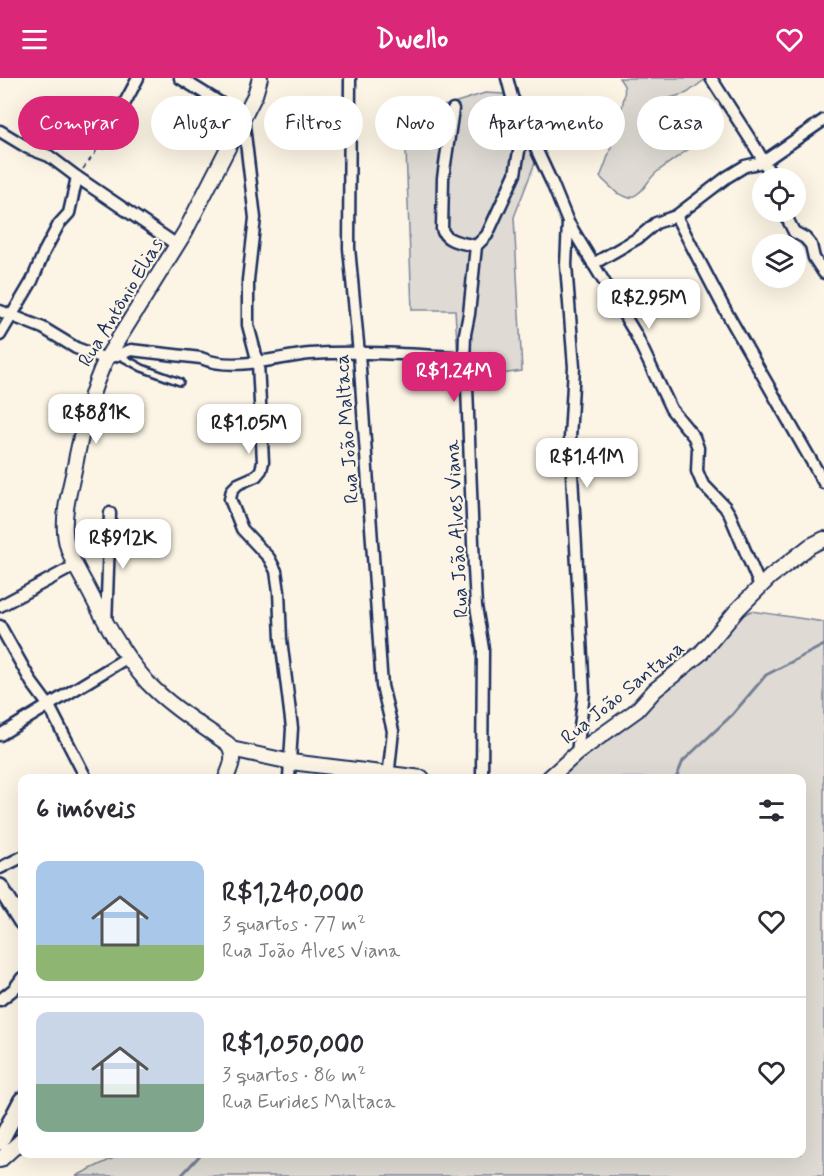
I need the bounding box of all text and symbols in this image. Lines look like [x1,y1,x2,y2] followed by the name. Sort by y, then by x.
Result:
[376,22,448,57] text: Dwello
[18,23,51,56] icon: menu
[773,23,806,56] icon: heart
[18,96,139,150] chip: Comprar
[151,96,252,150] chip: Alugar
[264,96,363,150] chip: Filtros
[375,96,456,150] chip: Novo
[468,96,625,150] chip: Apartamento
[637,96,724,150] chip: Casa
[752,168,806,288] map controls
[752,168,806,222] button: locate
[72,233,170,372] street label: Rua Antônio Elias
[752,234,806,288] button: layers
[594,279,704,330] pin: R$2.95M
[611,285,687,312] text: R$2.95M
[399,352,509,403] pin: R$1.24M
[329,353,366,505] street label: Rua João Maltaca
[416,358,492,385] text: R$1.24M
[47,394,145,445] pin: R$881K
[62,400,130,427] text: R$881K
[194,404,304,455] pin: R$1.05M
[211,410,287,437] text: R$1.05M
[439,438,476,619] street label: Rua João Alves Viana
[532,438,642,489] pin: R$1.41M
[550,444,624,471] text: R$1.41M
[74,519,172,570] pin: R$912K
[89,525,157,552] text: R$912K
[556,635,690,751] street label: Rua João Santana
[36,793,135,827] text: 6 imóveis
[755,794,788,827] icon: filters
[222,877,364,911] text: R$1,240,000
[84,885,156,957] icon: home
[755,905,788,938] icon: heart
[222,911,366,938] text: 3 quartos · 77 m²
[222,938,400,965] text: Rua João Alves Viana
[222,1028,364,1062] text: R$1,050,000
[84,1036,156,1108] icon: home
[755,1056,788,1089] icon: heart
[222,1062,366,1089] text: 3 quartos · 86 m²
[222,1089,395,1116] text: Rua Eurides Maltaca

